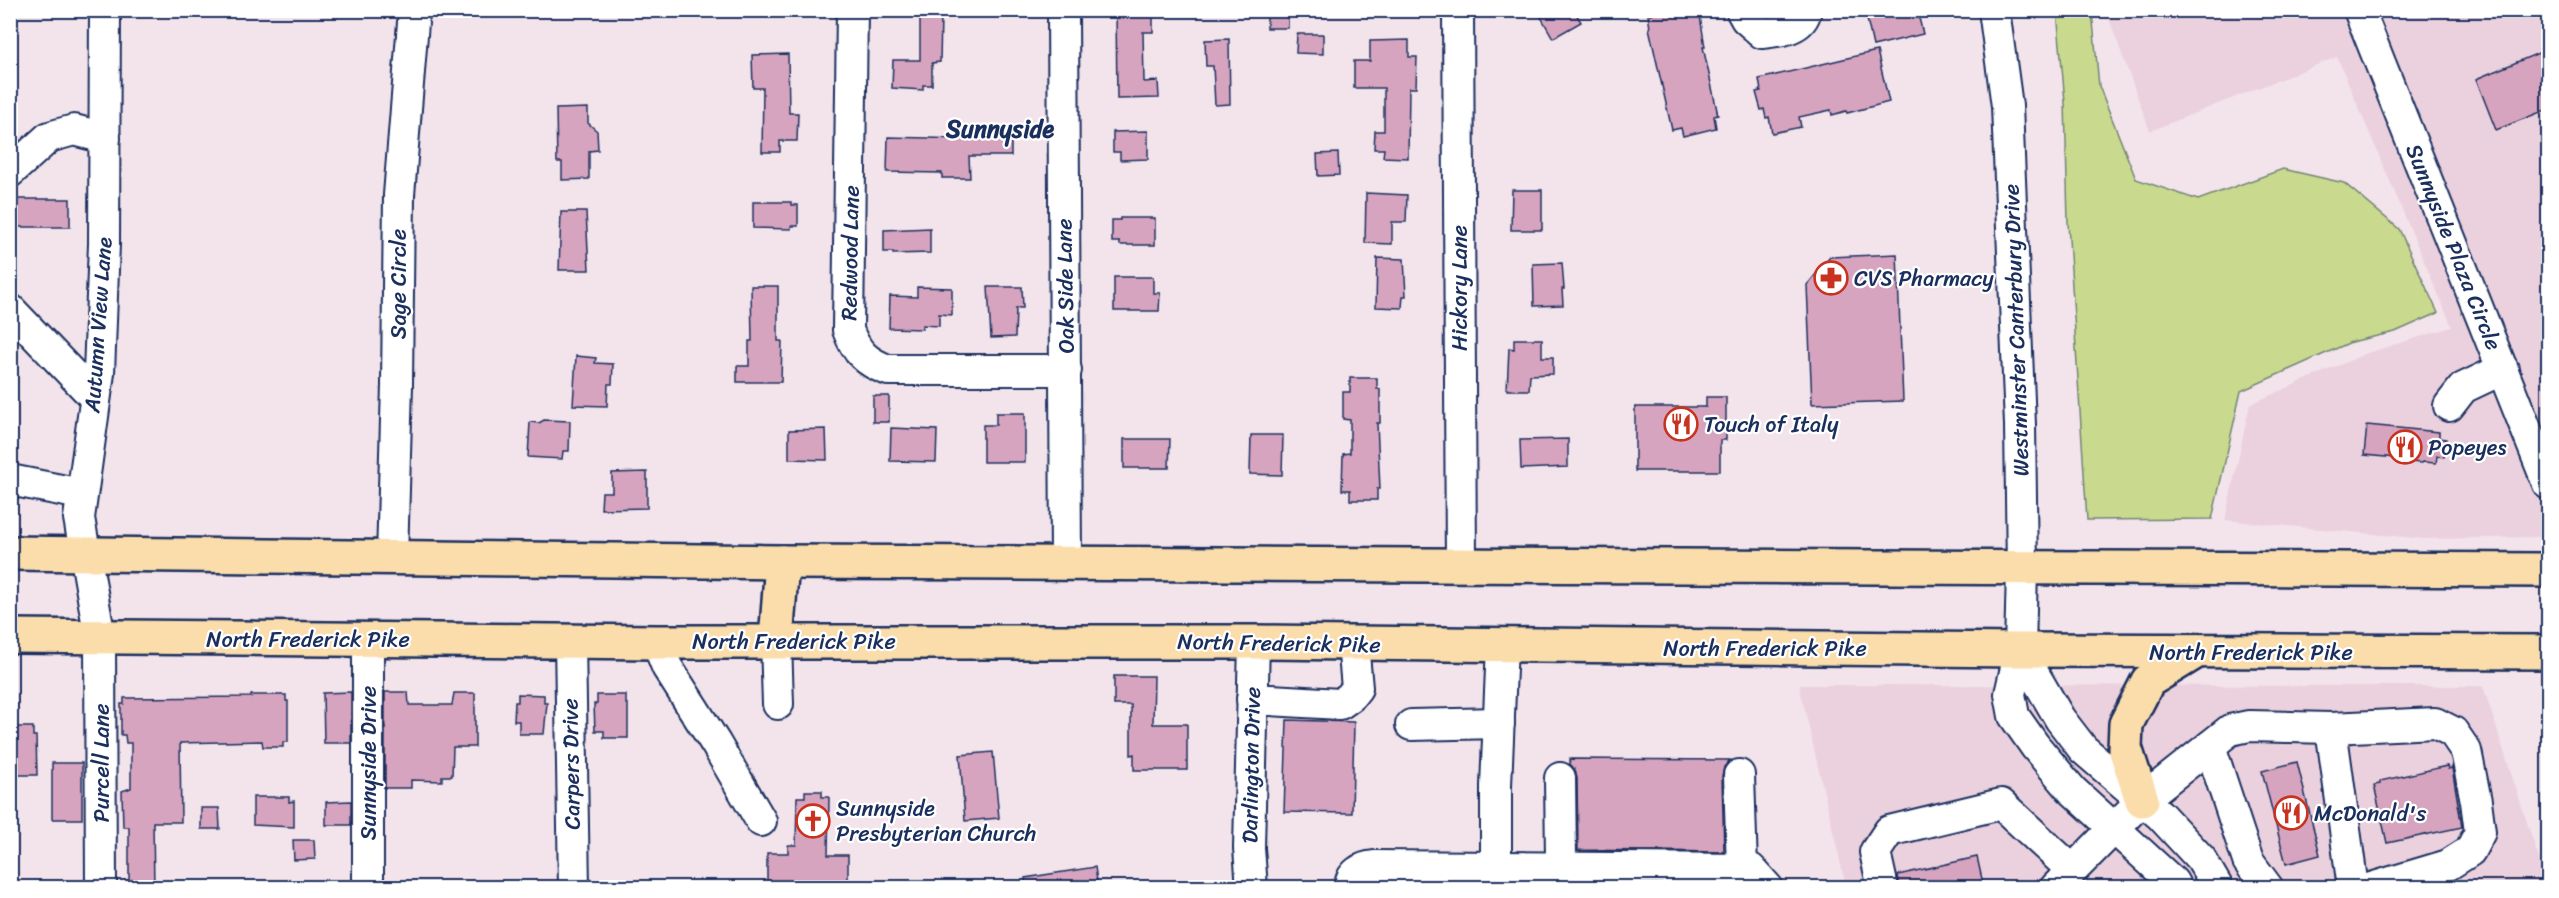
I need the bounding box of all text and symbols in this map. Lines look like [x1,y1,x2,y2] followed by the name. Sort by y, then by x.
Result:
[945,108,1054,150] district label: Sunnyside
[2395,138,2513,356] street label: Sunnyside Plaza Circle
[1991,183,2041,477] street label: Westminster Canterbury Drive
[829,185,871,321] street label: Redwood Lane
[1044,218,1086,354] street label: Oak Side Lane
[1440,225,1479,351] street label: Hickory Lane
[379,229,418,339] street label: Sage Circle
[72,236,124,415] street label: Autumn View Lane
[1854,259,1994,298] place label: CVS Pharmacy
[1813,260,1849,296] pharmacy icon: CVS Pharmacy
[1704,405,1839,444] place label: Touch of Italy
[1663,406,1699,442] restaurant icon: Touch of Italy
[2428,428,2507,467] place label: Popeyes
[2387,429,2423,465] restaurant icon: Popeyes
[206,620,410,659] street label: North Frederick Pike
[692,622,896,661] street label: North Frederick Pike
[1177,622,1381,664] street label: North Frederick Pike
[1663,629,1867,668] street label: North Frederick Pike
[2149,633,2353,672] street label: North Frederick Pike
[349,686,388,840] street label: Sunnyside Drive
[1230,686,1272,844] street label: Darlington Drive
[550,698,592,830] street label: Carpers Drive
[82,703,121,823] street label: Purcell Lane
[836,789,1036,853] place label: Sunnyside Presbyterian Church
[2314,794,2427,833] place label: McDonald's
[2273,795,2309,831] restaurant icon: McDonald's
[795,803,831,839] church icon: Sunnyside Presbyterian Church

